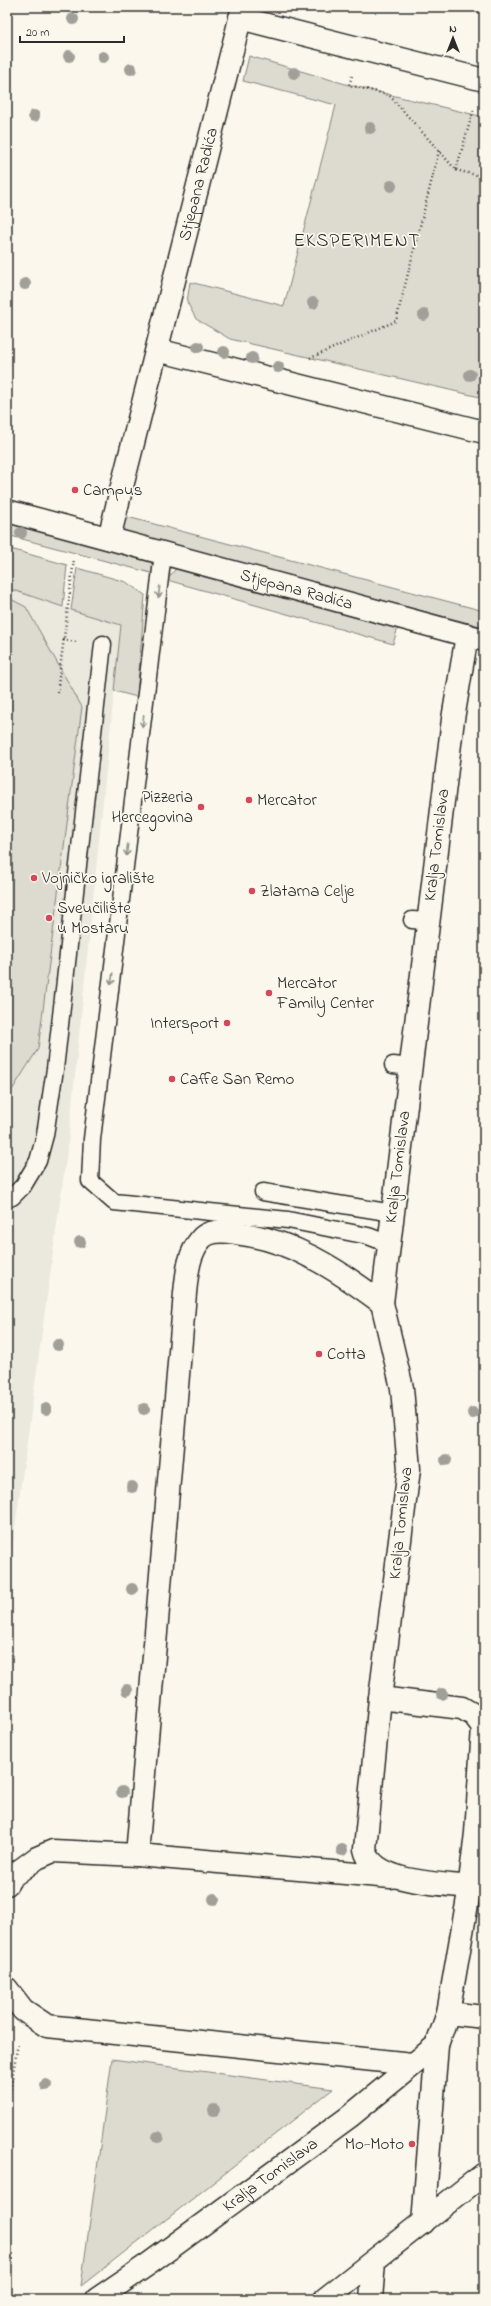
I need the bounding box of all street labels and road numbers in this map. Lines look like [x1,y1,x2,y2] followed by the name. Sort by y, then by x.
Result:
[172,125,225,243] street label: Stjepana Radića
[237,562,356,617] street label: Stjepana Radića
[418,787,456,903] street label: Kralja Tomislava
[379,1109,417,1225] street label: Kralja Tomislava
[383,1466,419,1580] street label: Kralja Tomislava
[217,2131,323,2218] street label: Kralja Tomislava

